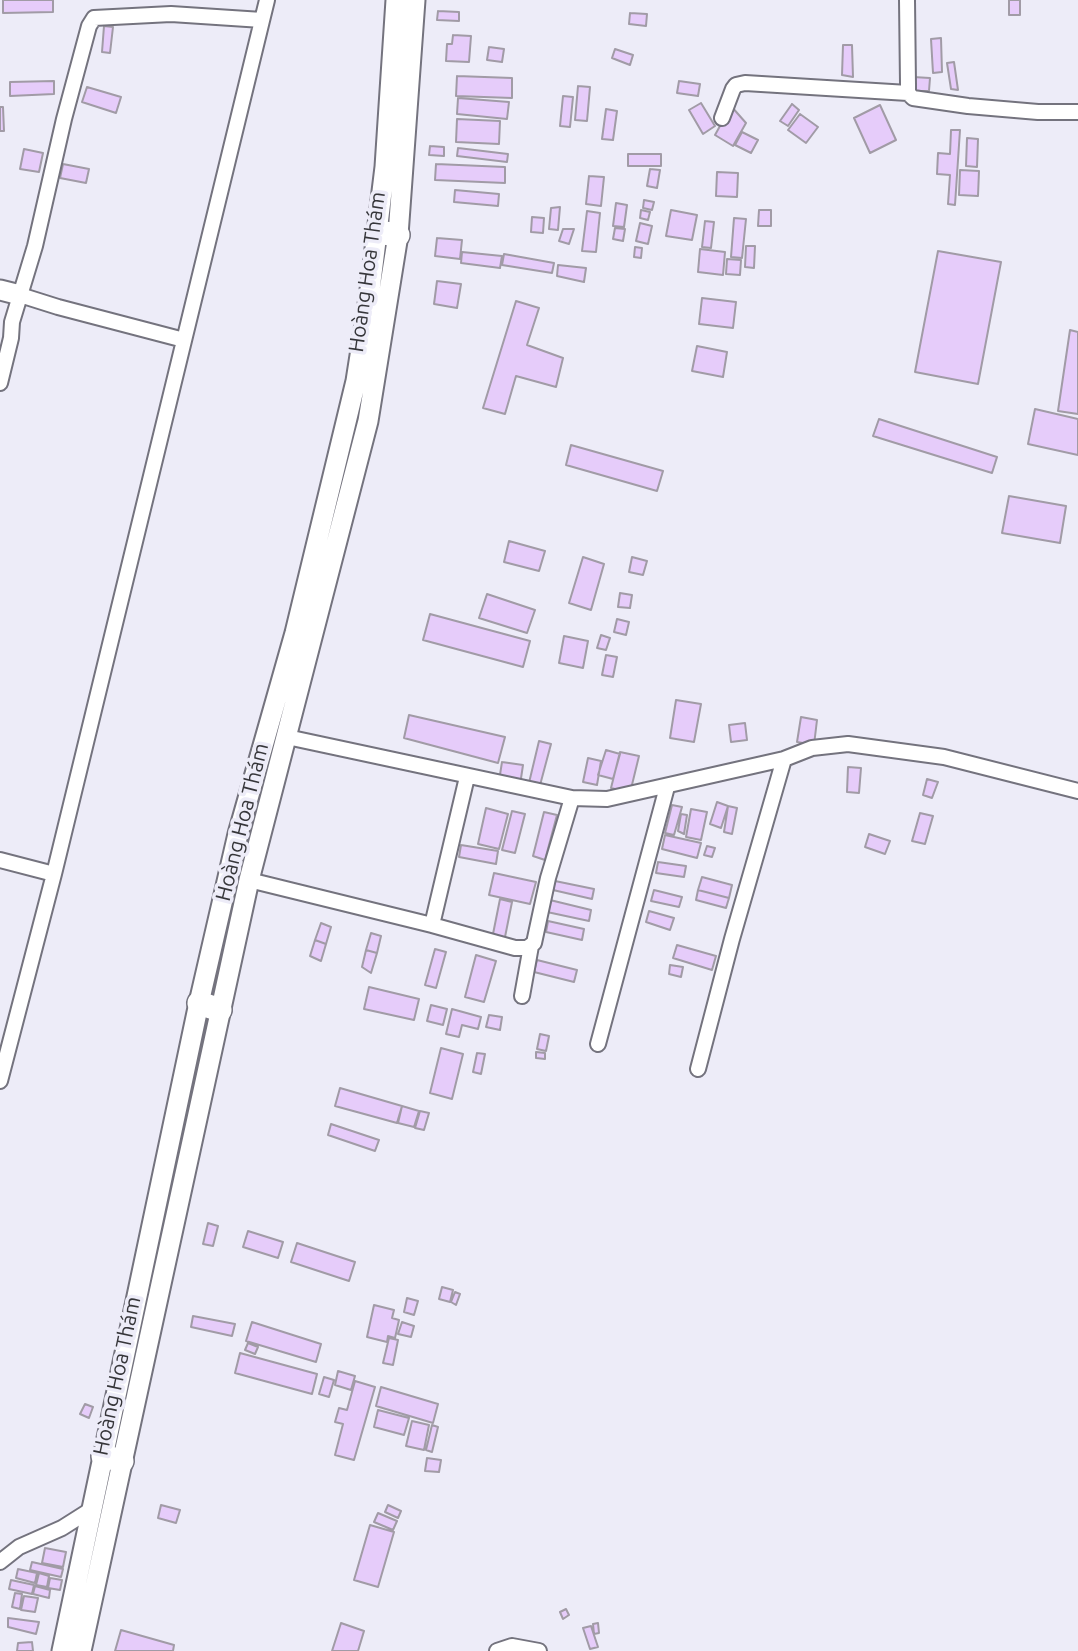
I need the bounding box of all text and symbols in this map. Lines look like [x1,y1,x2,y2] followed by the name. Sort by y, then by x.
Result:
[343,190,391,354] street label: Hoàng Hoa Thám
[210,741,274,903] street label: Hoàng Hoa Thám
[88,1294,146,1458] street label: Hoàng Hoa Thám

